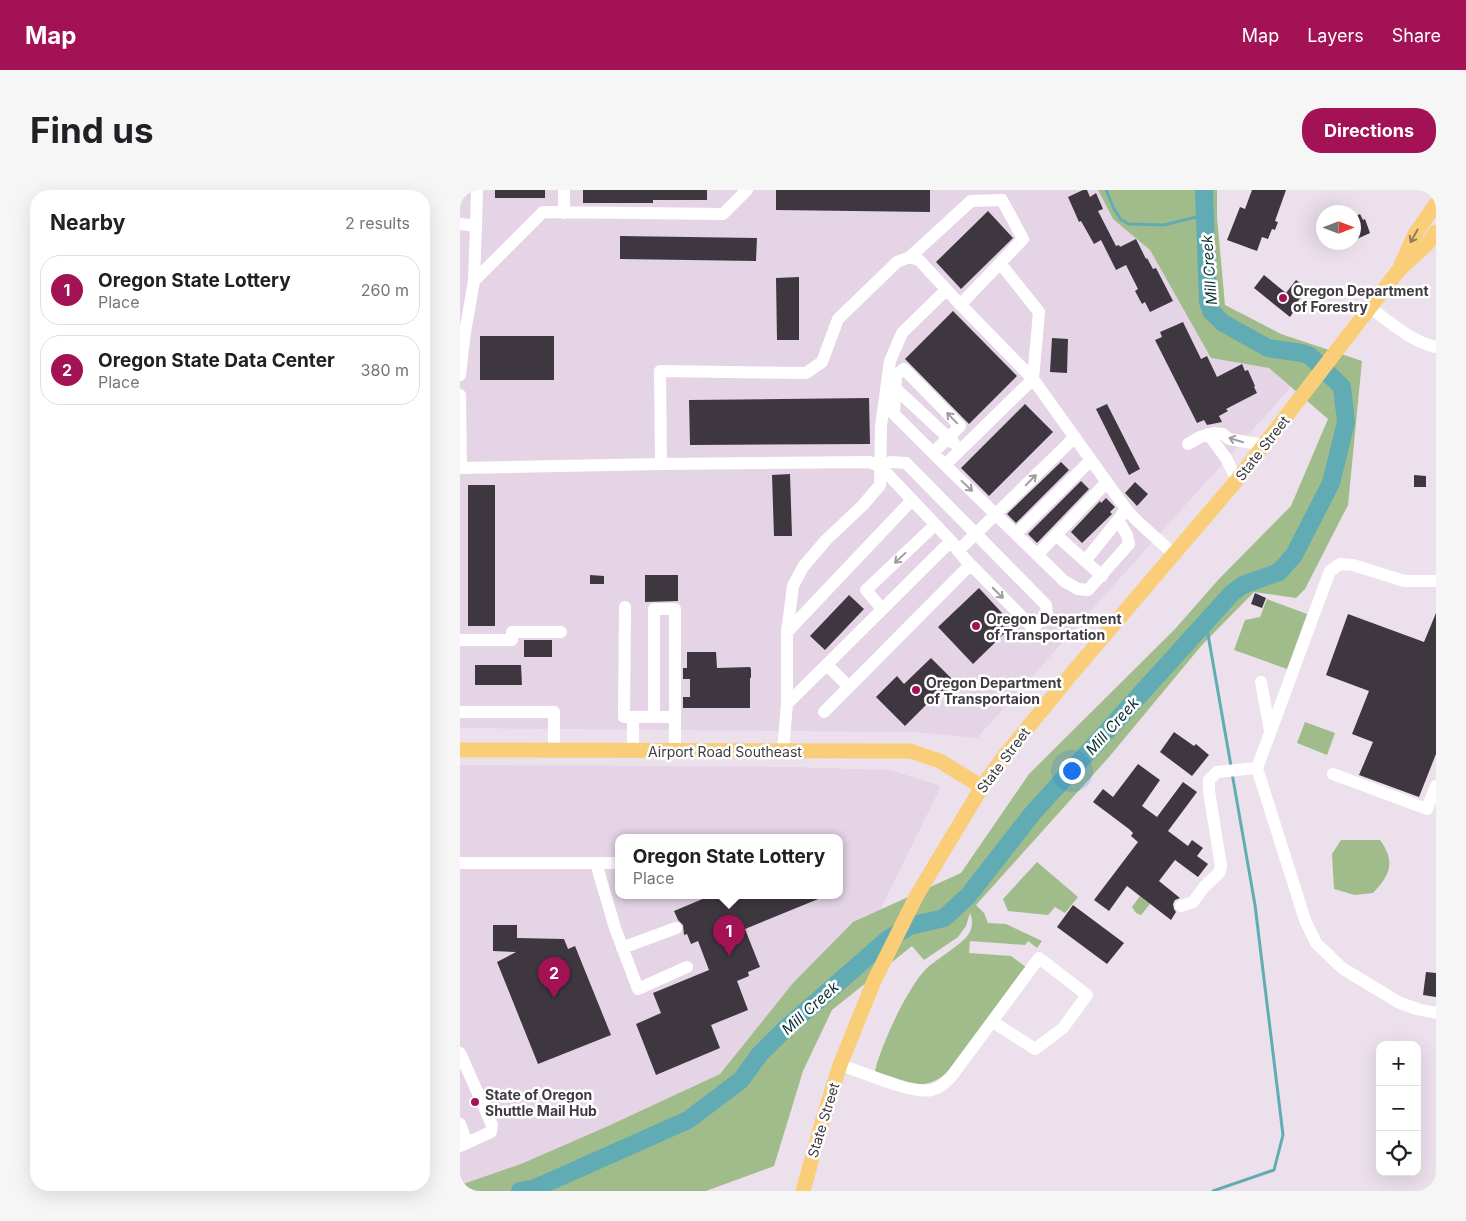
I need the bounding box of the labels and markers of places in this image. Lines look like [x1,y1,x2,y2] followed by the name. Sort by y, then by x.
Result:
[1293,282,1429,315] place label: Oregon Department of Forestry
[1277,292,1289,304] marker: Oregon Department of Forestry
[986,610,1122,643] place label: Oregon Department of Transportation
[970,620,982,632] marker: Oregon Department of Transportation
[926,674,1062,707] place label: Oregon Department of Transportaion
[910,684,922,696] marker: Oregon Department of Transportaion
[713,915,745,956] pin: 1
[538,957,570,998] pin: 2
[485,1086,597,1119] place label: State of Oregon Shuttle Mail Hub
[469,1096,481,1108] marker: State of Oregon Shuttle Mail Hub

